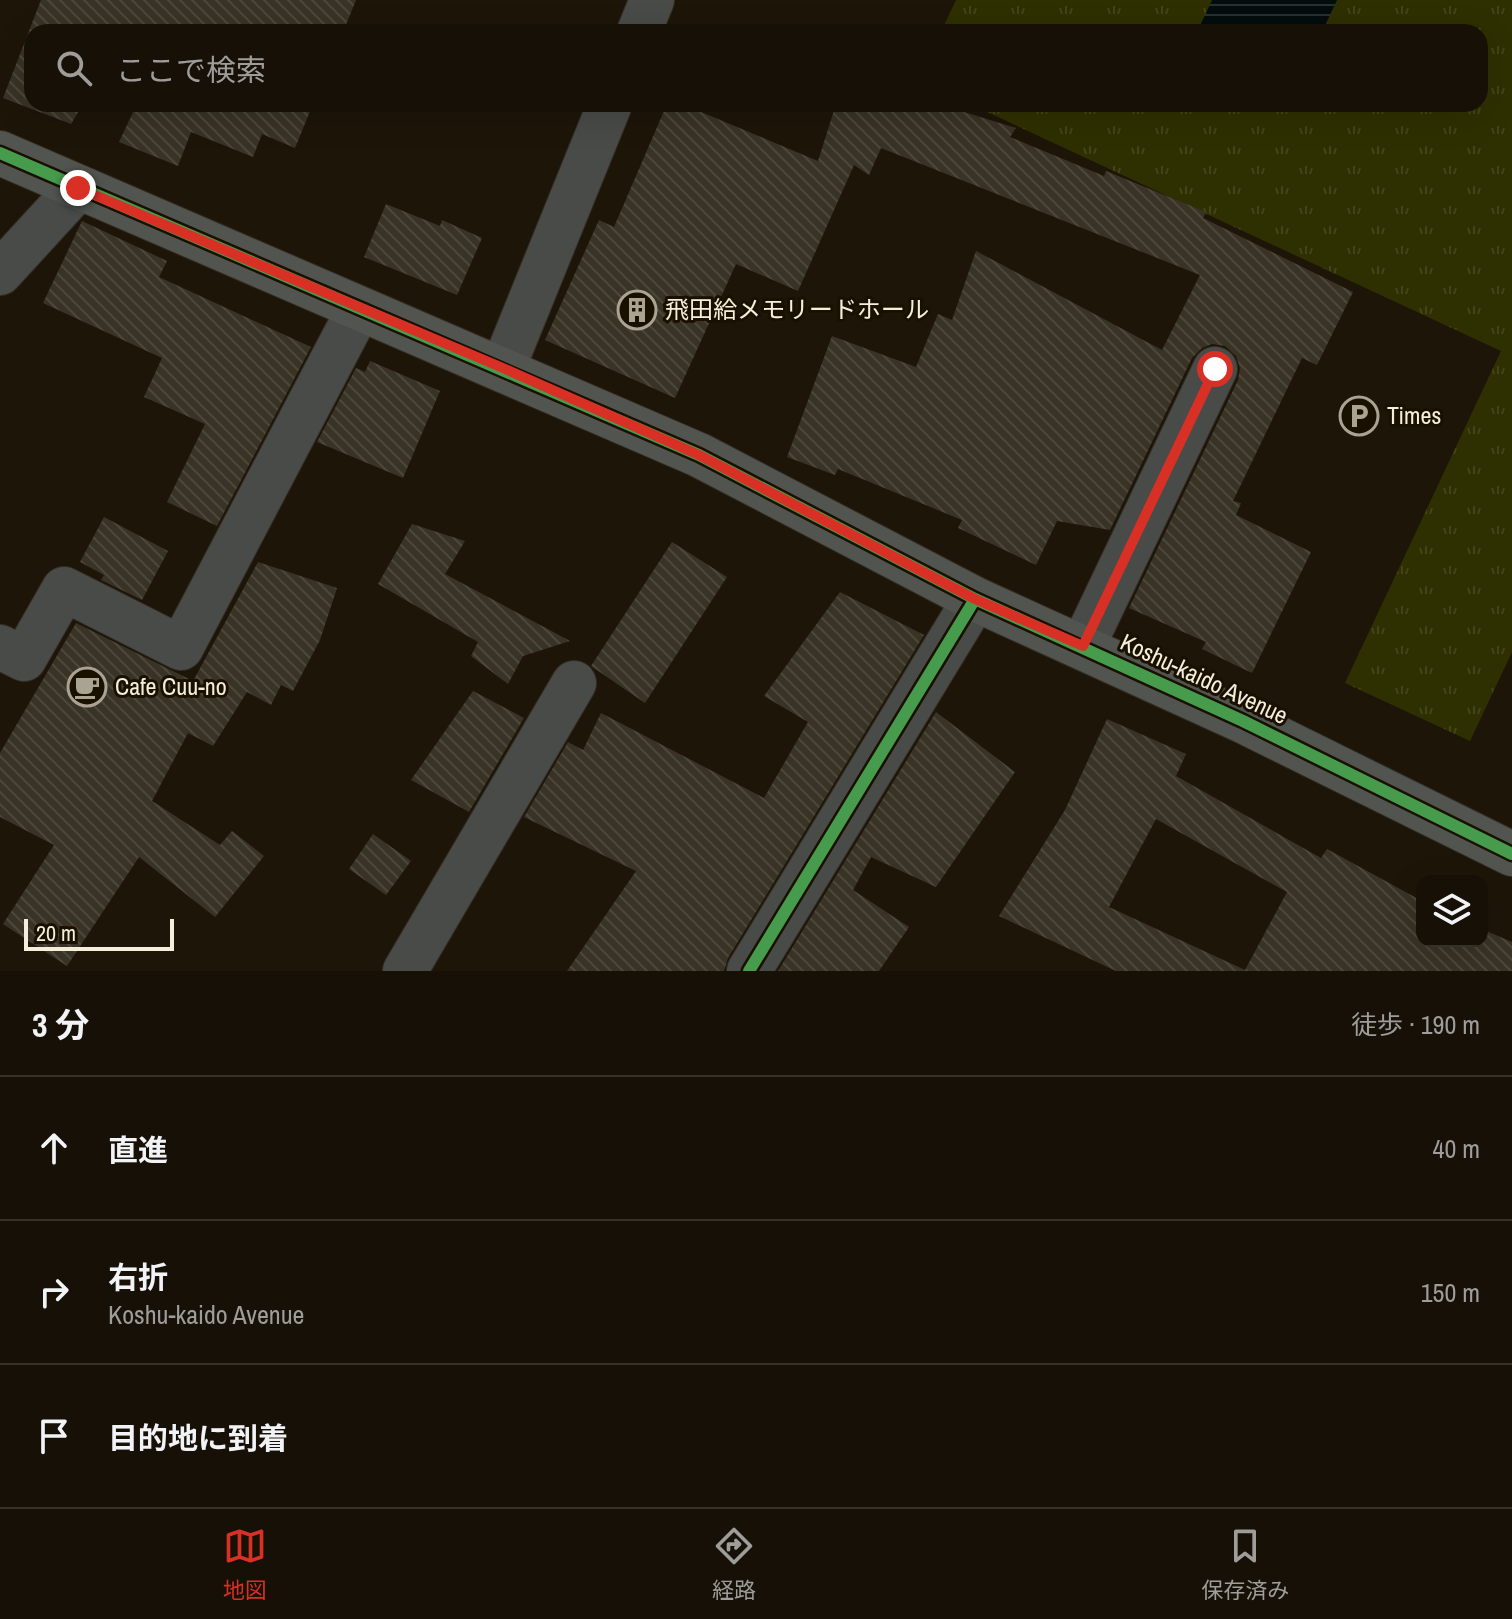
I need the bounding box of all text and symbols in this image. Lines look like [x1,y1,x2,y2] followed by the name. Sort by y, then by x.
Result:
[24,24,1488,112] search box
[52,46,96,90] icon: search
[116,50,266,90] text: ここで検索
[60,170,96,206] route end
[616,289,658,331] building icon: 飛田給メモリードホール
[665,293,929,325] place label: 飛田給メモリードホール
[1197,351,1233,387] route start
[1338,395,1380,437] parking icon: Times
[1387,399,1441,431] place label: Times
[1116,625,1293,731] street label: Koshu-kaido Avenue
[66,666,108,708] cafe icon: Cafe Cuu-no
[115,670,227,702] place label: Cafe Cuu-no
[1416,875,1488,947] map controls
[1416,875,1488,947] button: layers
[24,915,174,951] scale bar
[36,918,76,948] text: 20 m
[32,1002,89,1048] text: 3 分
[1351,1007,1480,1042] text: 徒歩 · 190 m
[32,1126,76,1170] icon: ahead
[108,1130,168,1170] text: 直進
[1433,1131,1480,1166] text: 40 m
[108,1257,168,1297] text: 右折
[32,1270,76,1314] icon: right
[1421,1275,1480,1310] text: 150 m
[108,1297,304,1332] text: Koshu-kaido Avenue
[32,1414,76,1458] icon: arrive
[108,1418,288,1458] text: 目的地に到着
[223,1524,267,1605] tab: 地図
[712,1524,756,1605] tab: 経路
[1201,1524,1289,1605] tab: 保存済み

